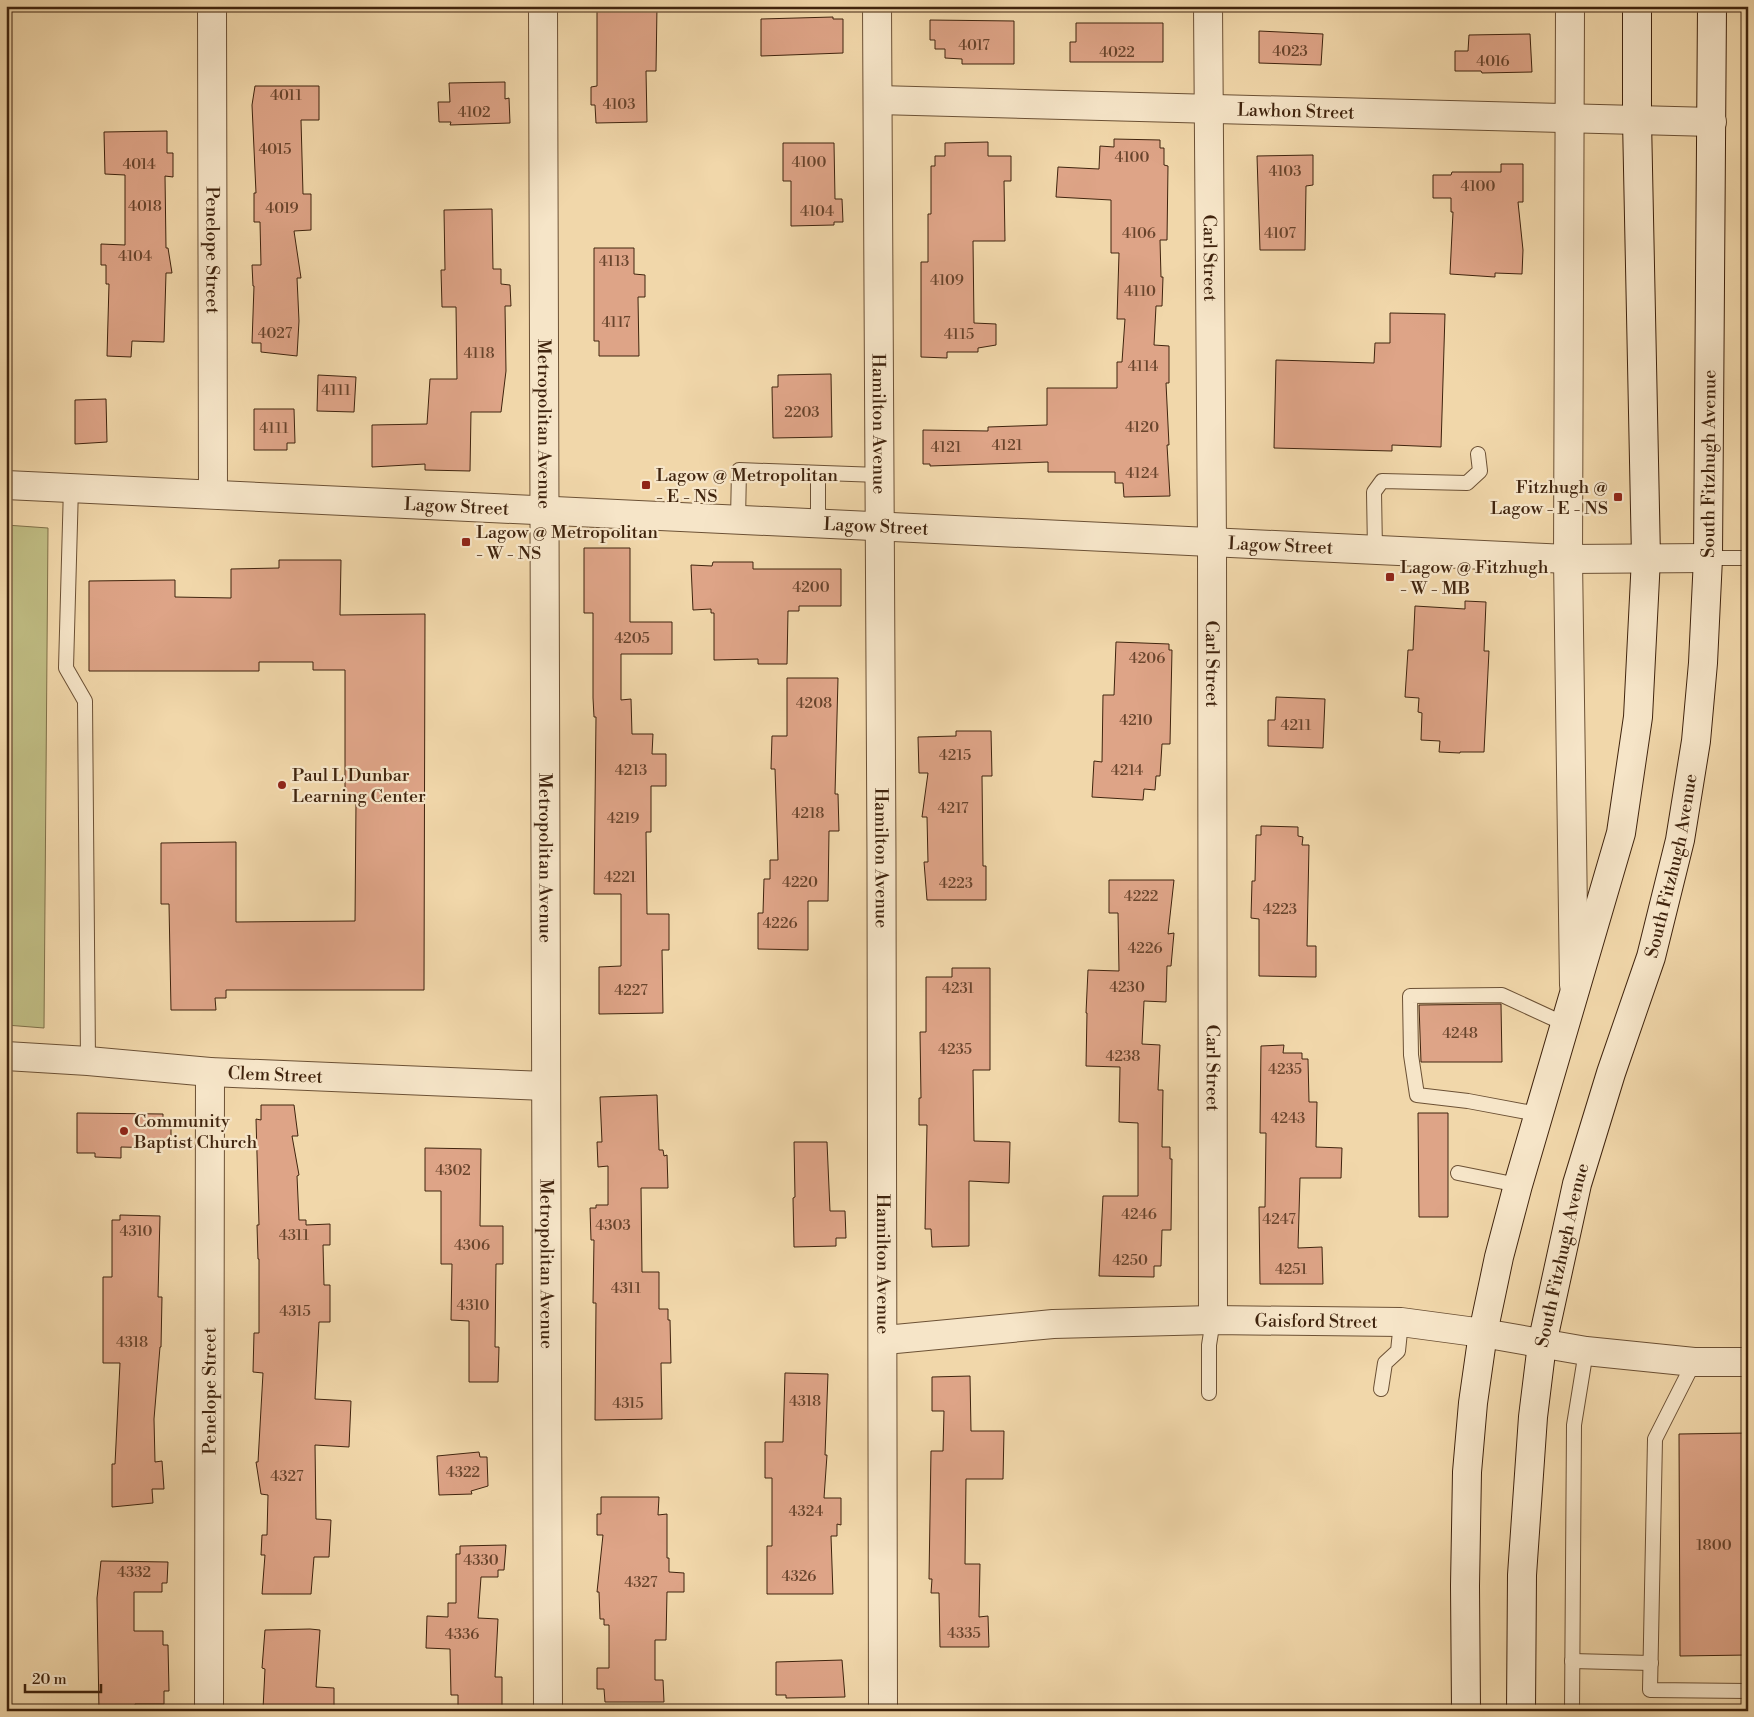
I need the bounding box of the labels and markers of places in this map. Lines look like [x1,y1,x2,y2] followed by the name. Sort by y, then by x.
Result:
[656,464,838,508] place label: Lagow @ Metropolitan - E - NS
[1490,476,1608,520] place label: Fitzhugh @ Lagow - E - NS
[640,479,652,491] marker: Lagow @ Metropolitan - E - NS
[1612,491,1624,503] marker: Fitzhugh @ Lagow - E - NS
[476,521,658,565] place label: Lagow @ Metropolitan - W - NS
[460,536,472,548] marker: Lagow @ Metropolitan - W - NS
[1400,556,1549,600] place label: Lagow @ Fitzhugh - W - MB
[1384,571,1396,583] marker: Lagow @ Fitzhugh - W - MB
[292,764,426,808] place label: Paul L Dunbar Learning Center
[276,779,288,791] marker: Paul L Dunbar Learning Center
[133,1110,257,1154] place label: Community Baptist Church
[118,1125,130,1137] marker: Community Baptist Church

